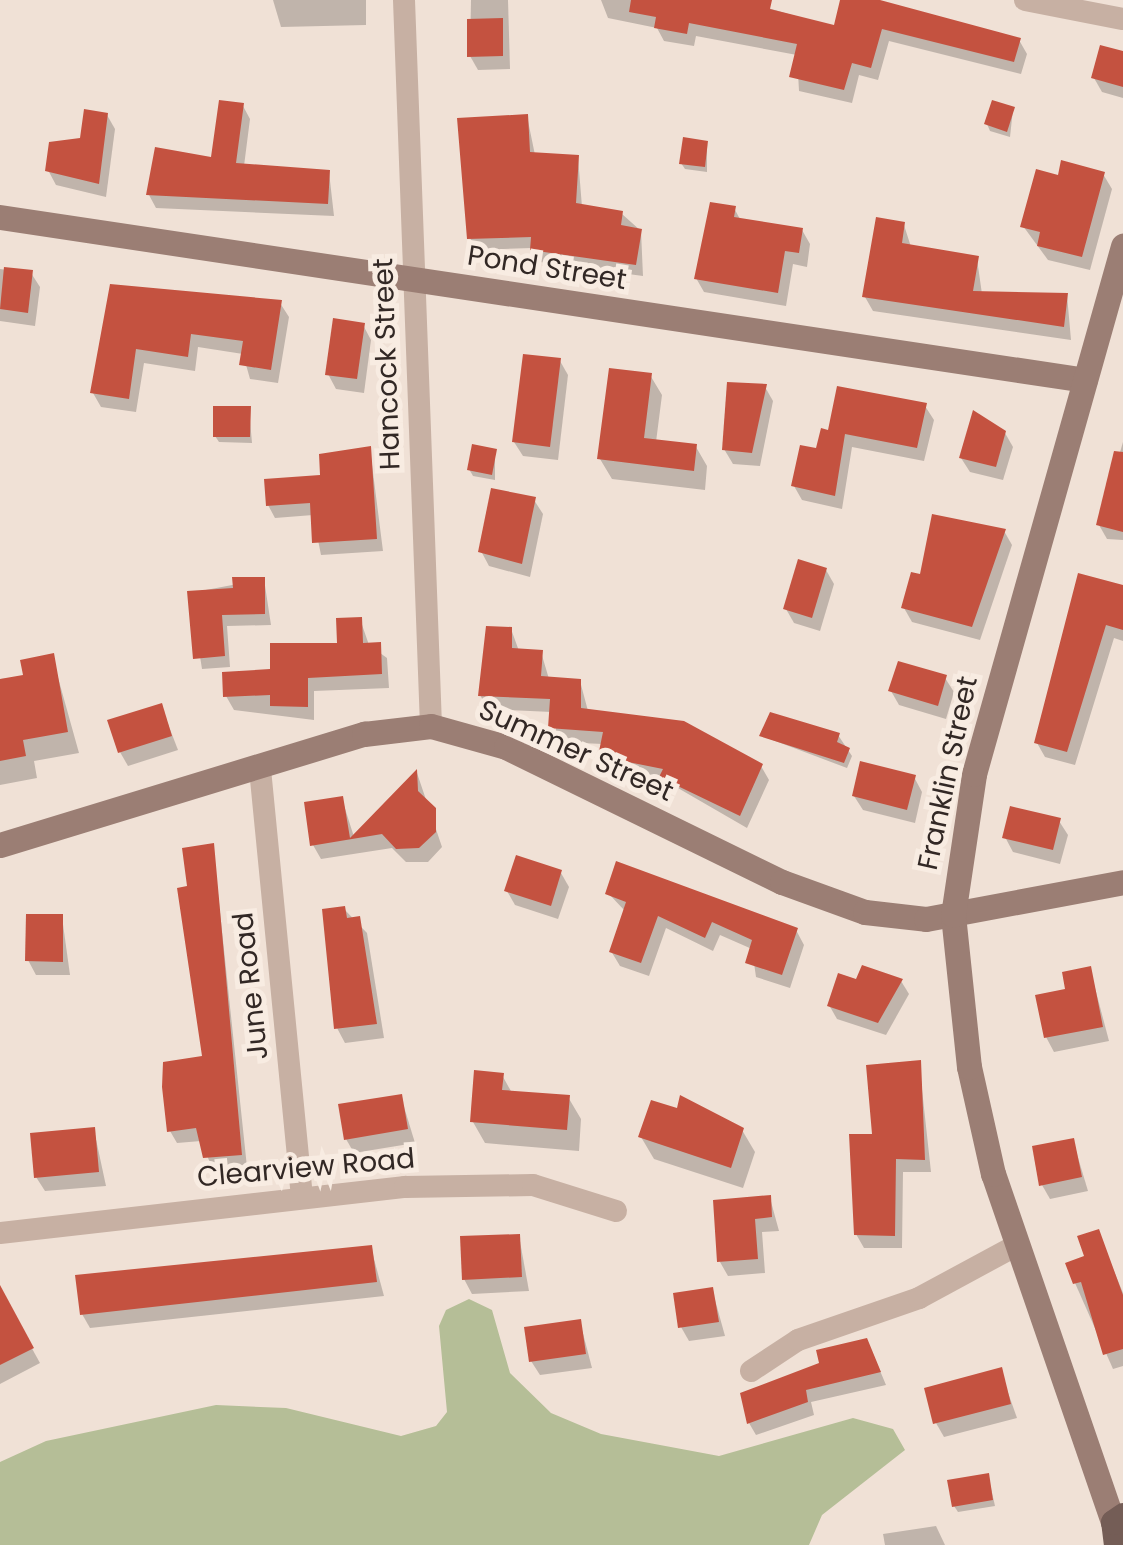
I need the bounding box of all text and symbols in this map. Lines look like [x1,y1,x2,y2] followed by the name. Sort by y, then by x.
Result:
[465,239,629,297] street label: Pond Street
[367,257,407,471] street label: Hancock Street
[911,673,985,873] street label: Franklin Street
[474,693,678,809] street label: Summer Street
[227,910,275,1062] street label: June Road
[196,1142,416,1194] street label: Clearview Road

